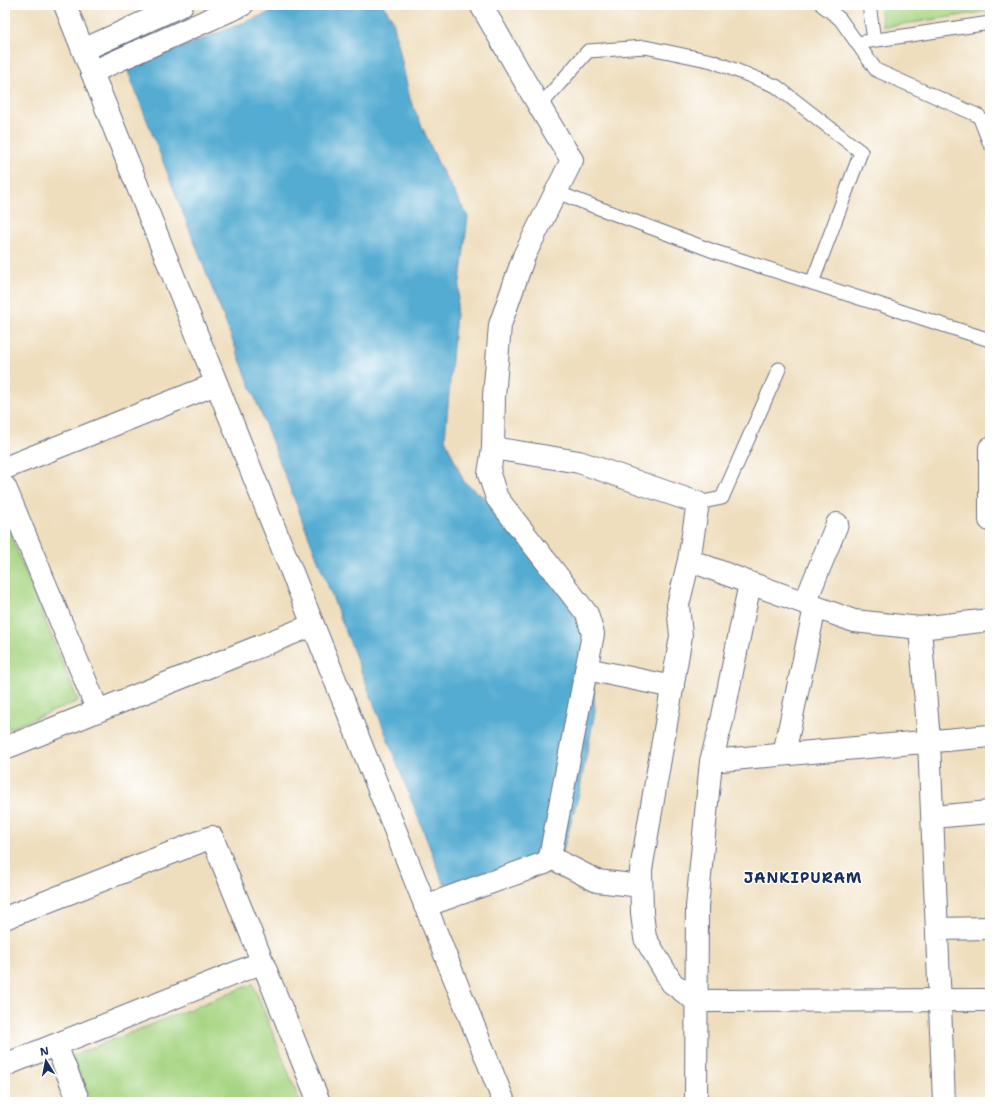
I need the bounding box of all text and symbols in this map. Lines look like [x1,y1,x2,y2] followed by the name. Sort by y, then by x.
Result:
[744,868,862,888] district label: JANKIPURAM
[26,1041,66,1081] north arrow
[39,1043,50,1060] text: N

